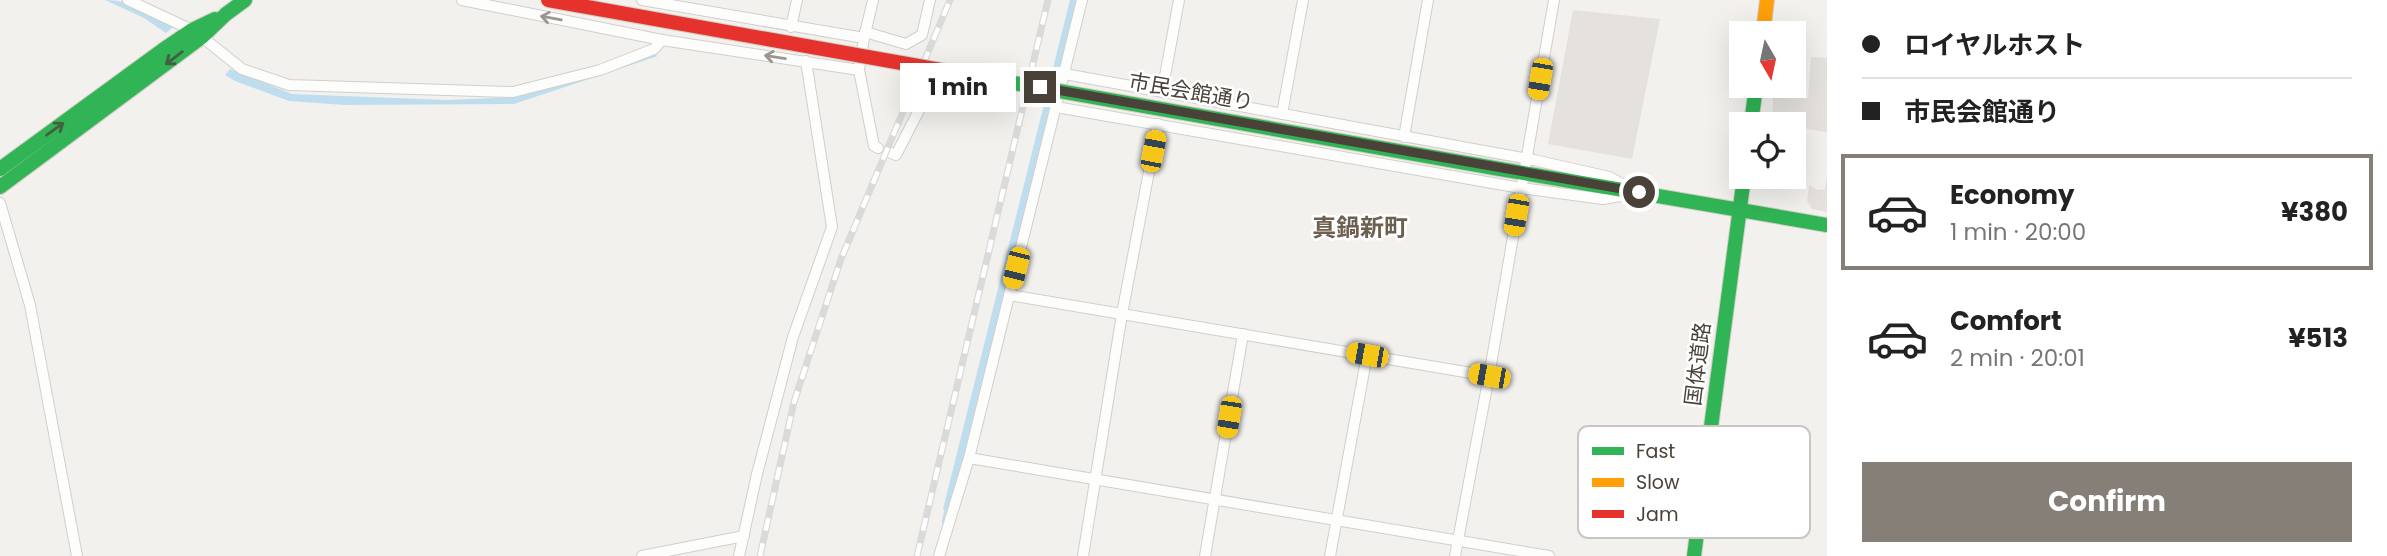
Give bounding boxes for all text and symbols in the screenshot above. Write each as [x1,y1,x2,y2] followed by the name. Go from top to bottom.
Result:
[540,10,563,24] one-way arrow
[1729,21,1806,98] north arrow
[1729,21,1806,189] map controls
[1904,27,2085,63] text: ロイヤルホスト
[764,50,787,63] one-way arrow
[165,51,184,66] one-way arrow
[1527,56,1554,102] car
[900,62,1016,112] callout: 1 min
[1127,66,1256,117] street label: 市民会館通り
[928,71,988,103] text: 1 min
[1024,71,1056,103] route end
[1904,94,2060,130] text: 市民会館通り
[1729,112,1806,189] button: locate
[45,121,64,136] one-way arrow
[1139,128,1168,174] car
[1623,176,1655,208] route start
[1950,177,2074,213] text: Economy
[1866,181,1929,244] icon: car
[1503,192,1530,238] car
[2281,194,2348,230] text: ¥380
[1312,211,1408,244] district label: 真鍋新町
[1950,216,2086,248] text: 1 min · 20:00
[1001,245,1032,291] car
[1950,303,2062,339] text: Comfort
[1866,307,1929,370] icon: car
[1678,320,1717,407] street label: 国体道路
[2288,320,2348,356] text: ¥513
[1345,341,1390,369] car
[1950,342,2085,374] text: 2 min · 20:01
[1467,362,1512,390] car
[1216,395,1243,439] car
[1578,426,1810,538] legend
[1636,438,1675,465] text: Fast
[1862,462,2352,542] button: Confirm
[1636,469,1680,496] text: Slow
[1636,501,1678,528] text: Jam

